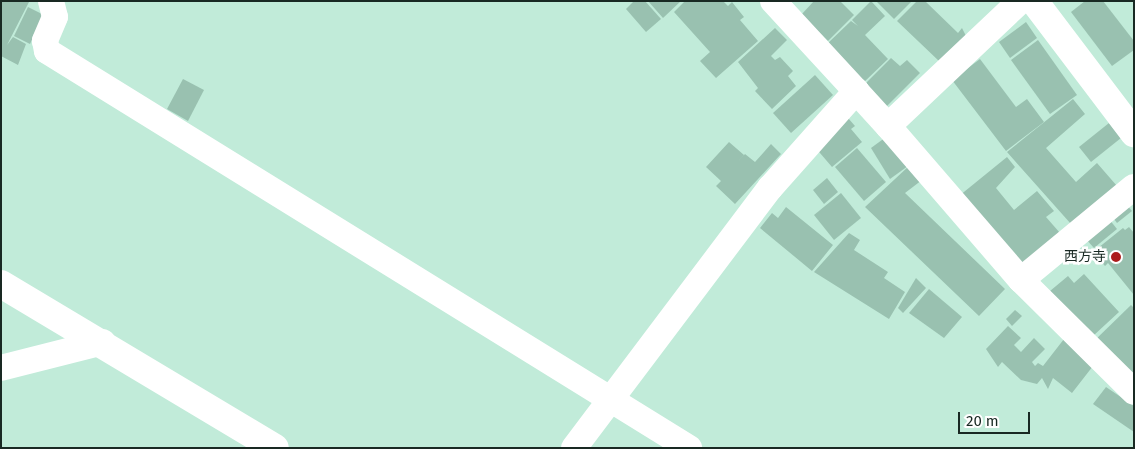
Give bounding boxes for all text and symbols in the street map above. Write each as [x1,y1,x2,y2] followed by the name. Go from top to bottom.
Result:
[1064,249,1106,265] place label: 西方寺
[1110,251,1122,263] marker: 西方寺
[960,402,1032,434] scale bar
[966,412,999,430] text: 20 m

